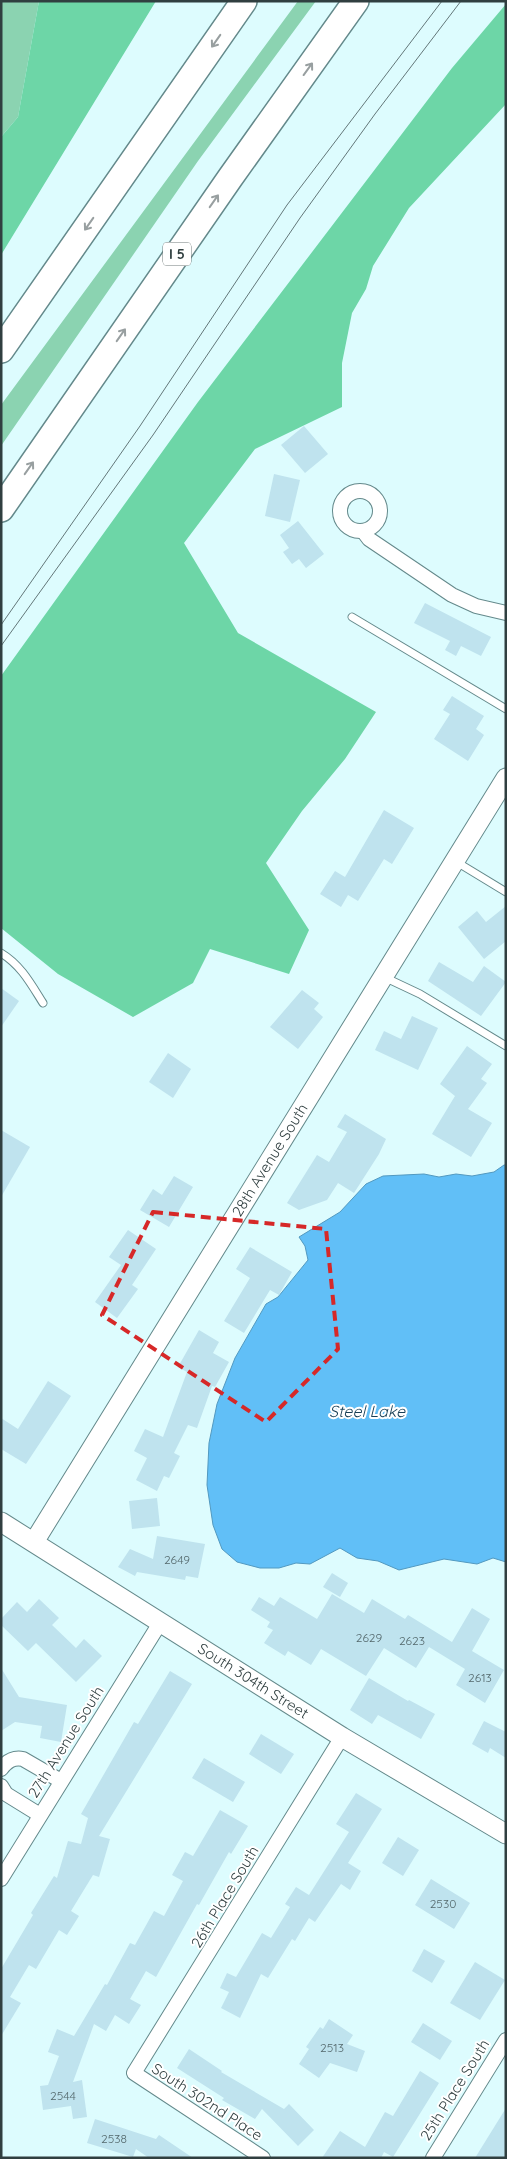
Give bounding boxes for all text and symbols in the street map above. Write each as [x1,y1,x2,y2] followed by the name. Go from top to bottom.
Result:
[211,34,221,48] one-way arrow
[303,62,313,76] one-way arrow
[209,194,219,208] one-way arrow
[84,217,94,231] one-way arrow
[163,242,191,266] road number: I 5
[116,328,126,342] one-way arrow
[24,462,34,476] one-way arrow
[228,1100,312,1220] street label: 28th Avenue South
[329,1401,406,1421] water label: Steel Lake
[164,1552,190,1567] house number: 2649
[356,1630,383,1645] house number: 2629
[399,1633,425,1648] house number: 2623
[194,1639,312,1722] street label: South 304th Street
[468,1670,492,1685] house number: 2613
[23,1682,108,1801] street label: 27th Avenue South
[187,1842,262,1951] street label: 26th Place South
[430,1896,456,1911] house number: 2530
[416,2036,493,2144] street label: 25th Place South
[320,2040,344,2055] house number: 2513
[148,2059,266,2145] street label: South 302nd Place
[50,2088,76,2103] house number: 2544
[101,2131,127,2146] house number: 2538

